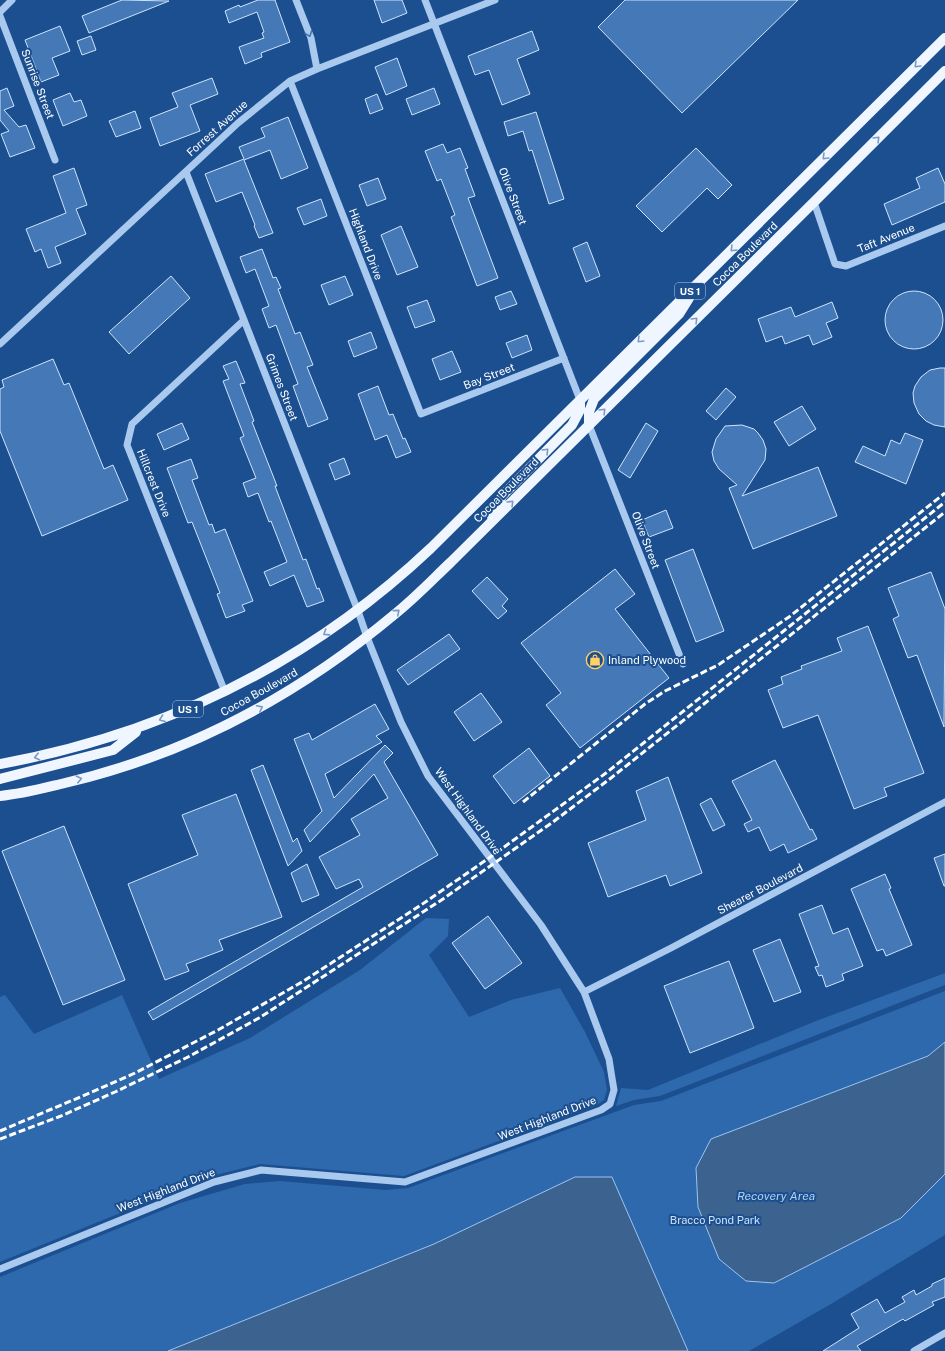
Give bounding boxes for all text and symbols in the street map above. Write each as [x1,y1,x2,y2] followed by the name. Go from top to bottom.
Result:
[304,30,312,37] one-way arrow
[19,47,57,121] street label: Sunrise Street
[914,60,922,68] one-way arrow
[184,98,250,158] street label: Forrest Avenue
[872,136,880,144] one-way arrow
[822,152,830,160] one-way arrow
[497,166,529,226] street label: Olive Street
[347,207,385,281] street label: Highland Drive
[710,219,780,289] street label: Cocoa Boulevard
[856,221,916,255] street label: Taft Avenue
[730,244,738,251] one-way arrow
[675,283,705,299] road number: US 1
[690,317,698,325] one-way arrow
[637,335,645,343] one-way arrow
[264,352,300,422] street label: Grimes Street
[462,361,516,391] street label: Bay Street
[598,408,606,416] one-way arrow
[135,447,173,519] street label: Hillcrest Drive
[541,448,549,456] one-way arrow
[471,455,541,525] street label: Cocoa Boulevard
[506,500,514,508] one-way arrow
[630,510,662,570] street label: Olive Street
[392,610,400,617] one-way arrow
[323,628,330,636] one-way arrow
[585,650,605,670] shop icon: Inland Plywood
[608,654,686,666] place label: Inland Plywood
[218,666,300,718] street label: Cocoa Boulevard
[173,701,203,717] road number: US 1
[256,705,263,713] one-way arrow
[158,715,165,723] one-way arrow
[34,752,40,760] one-way arrow
[433,765,503,857] street label: West Highland Drive
[76,776,82,784] one-way arrow
[715,861,805,917] street label: Shearer Boulevard
[496,1094,598,1142] street label: West Highland Drive
[115,1166,217,1214] street label: West Highland Drive
[737,1189,815,1203] water label: Recovery Area
[670,1214,760,1226] park label: Bracco Pond Park

